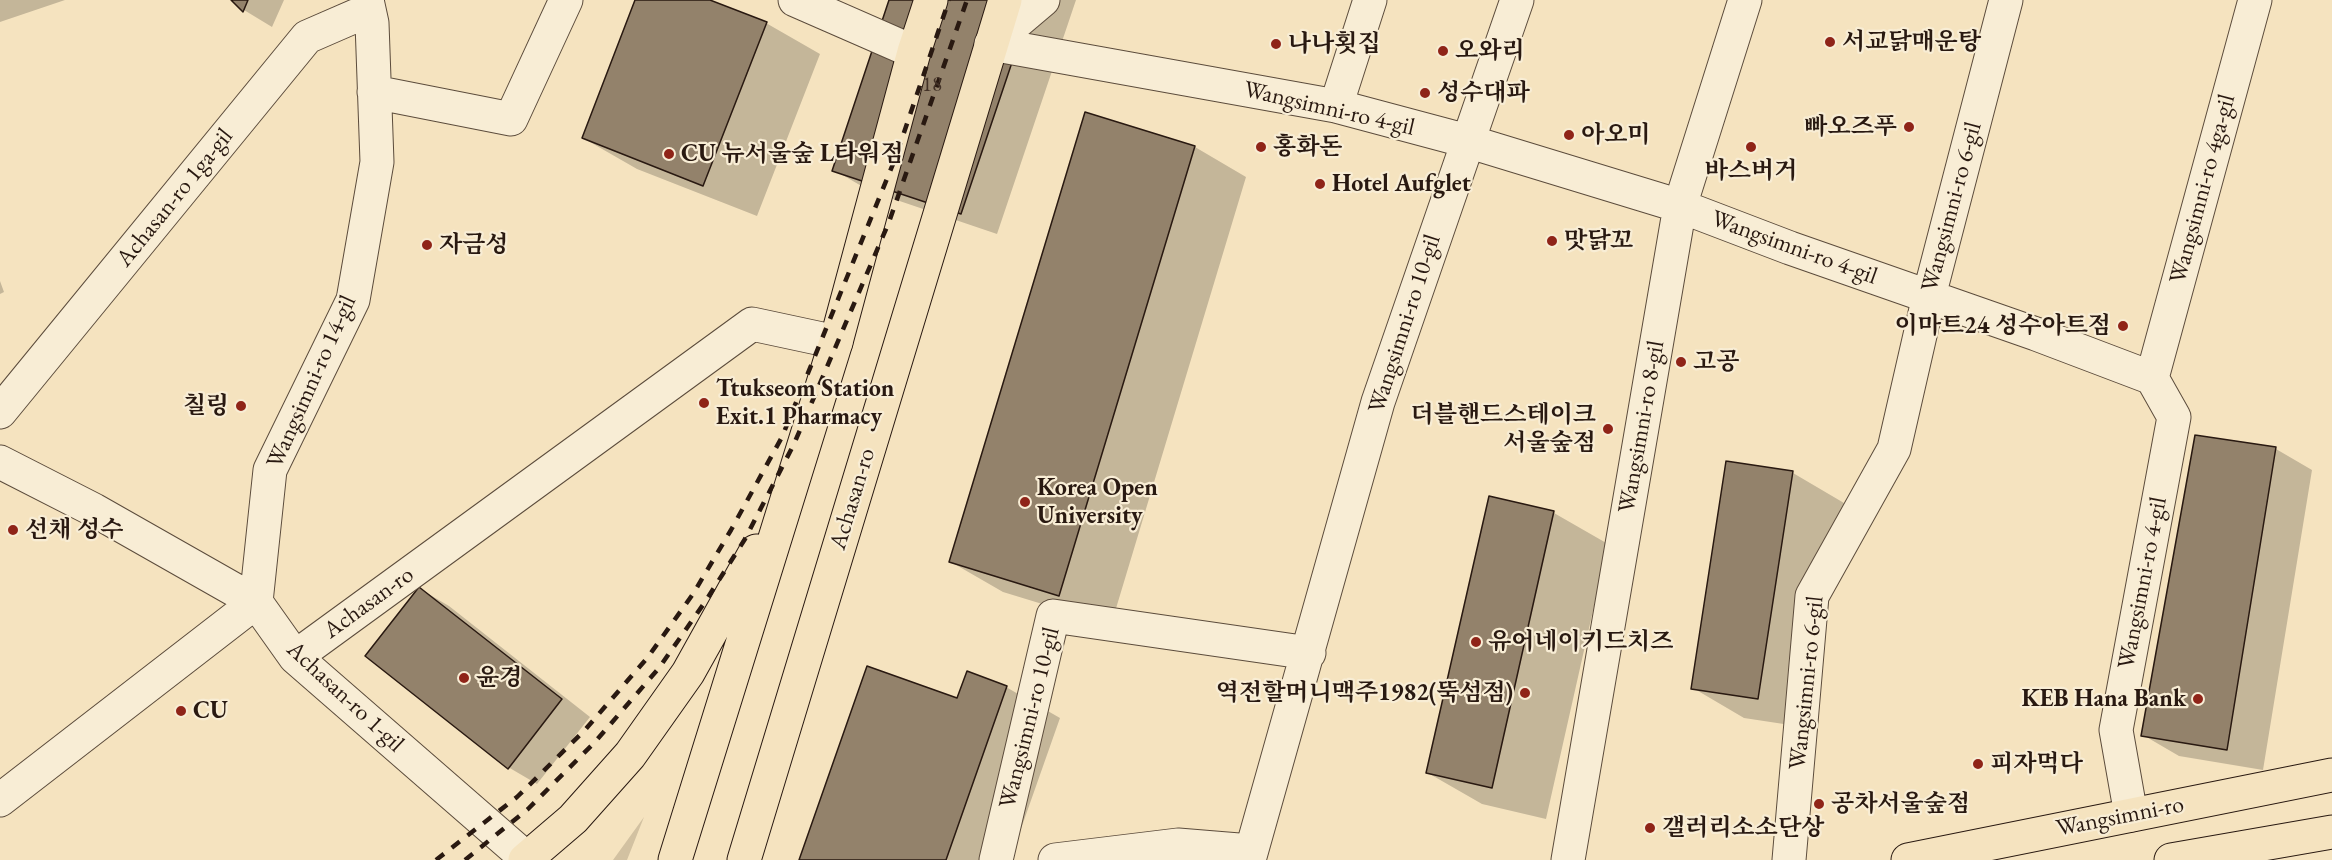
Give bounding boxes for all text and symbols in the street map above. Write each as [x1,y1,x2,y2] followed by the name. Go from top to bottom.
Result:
[1842,28,1981,56] place label: 서교닭매운탕
[1288,30,1381,58] place label: 나나횟집
[1823,35,1837,49] marker: 서교닭매운탕
[1269,37,1283,51] marker: 나나횟집
[1455,37,1525,65] place label: 오와리
[1436,44,1450,58] marker: 오와리
[922,72,942,98] house number: 18
[1241,75,1417,143] street label: Wangsimni-ro 4-gil
[1437,79,1530,107] place label: 성수대파
[1418,86,1432,100] marker: 성수대파
[2164,91,2242,287] street label: Wangsimni-ro 4ga-gil
[1804,113,1897,141] place label: 빠오즈푸
[1915,119,1989,295] street label: Wangsimni-ro 6-gil
[1902,120,1916,134] marker: 빠오즈푸
[1581,121,1651,149] place label: 아오미
[110,123,240,273] street label: Achasan-ro 1ga-gil
[1562,128,1576,142] marker: 아오미
[1273,133,1343,161] place label: 홍화돈
[681,140,904,168] place label: CU 뉴서울숲 L타워점
[1254,140,1268,154] marker: 홍화돈
[1744,140,1758,154] marker: 바스버거
[662,147,676,161] marker: CU 뉴서울숲 L타워점
[1705,157,1797,185] place label: 바스버거
[1332,170,1471,198] place label: Hotel Aufglet
[1313,177,1327,191] marker: Hotel Aufglet
[1707,205,1881,291] street label: Wangsimni-ro 4-gil
[1564,227,1634,255] place label: 맛닭꼬
[439,231,509,259] place label: 자금성
[1363,231,1447,417] street label: Wangsimni-ro 10-gil
[1545,234,1559,248] marker: 맛닭꼬
[420,238,434,252] marker: 자금성
[261,291,363,473] street label: Wangsimni-ro 14-gil
[1894,312,2111,340] place label: 이마트24 성수아트점
[2116,319,2130,333] marker: 이마트24 성수아트점
[1613,339,1671,515] street label: Wangsimni-ro 8-gil
[1693,348,1739,376] place label: 고공
[1674,355,1688,369] marker: 고공
[716,375,894,431] place label: Ttukseom Station Exit.1 Pharmacy
[183,392,229,420] place label: 칠링
[697,396,711,410] marker: Ttukseom Station Exit.1 Pharmacy
[234,399,248,413] marker: 칠링
[1411,401,1596,457] place label: 더블핸드스테이크 서울숲점
[1601,422,1615,436] marker: 더블핸드스테이크 서울숲점
[824,445,882,553] street label: Achasan-ro
[1037,474,1158,530] place label: Korea Open University
[1018,495,1032,509] marker: Korea Open University
[2112,495,2174,671] street label: Wangsimni-ro 4-gil
[25,516,123,544] place label: 선채 성수
[6,523,20,537] marker: 선채 성수
[318,561,420,645] street label: Achasan-ro
[1784,595,1830,771] street label: Wangsimni-ro 6-gil
[994,624,1066,812] street label: Wangsimni-ro 10-gil
[1488,628,1673,656] place label: 유어네이키드치즈
[280,635,410,759] street label: Achasan-ro 1-gil
[1469,635,1483,649] marker: 유어네이키드치즈
[476,664,522,692] place label: 윤경
[457,671,471,685] marker: 윤경
[1216,679,1513,707] place label: 역전할머니맥주1982(뚝섬점)
[2021,685,2186,713] place label: KEB Hana Bank
[1518,686,1532,700] marker: 역전할머니맥주1982(뚝섬점)
[2191,692,2205,706] marker: KEB Hana Bank
[193,697,228,725] place label: CU
[174,704,188,718] marker: CU
[1990,750,2083,778] place label: 피자먹다
[1971,757,1985,771] marker: 피자먹다
[1831,790,1970,818] place label: 공차서울숲점
[2054,791,2186,843] street label: Wangsimni-ro
[1812,797,1826,811] marker: 공차서울숲점
[1662,814,1824,842] place label: 갤러리소소단상
[1643,821,1657,835] marker: 갤러리소소단상

